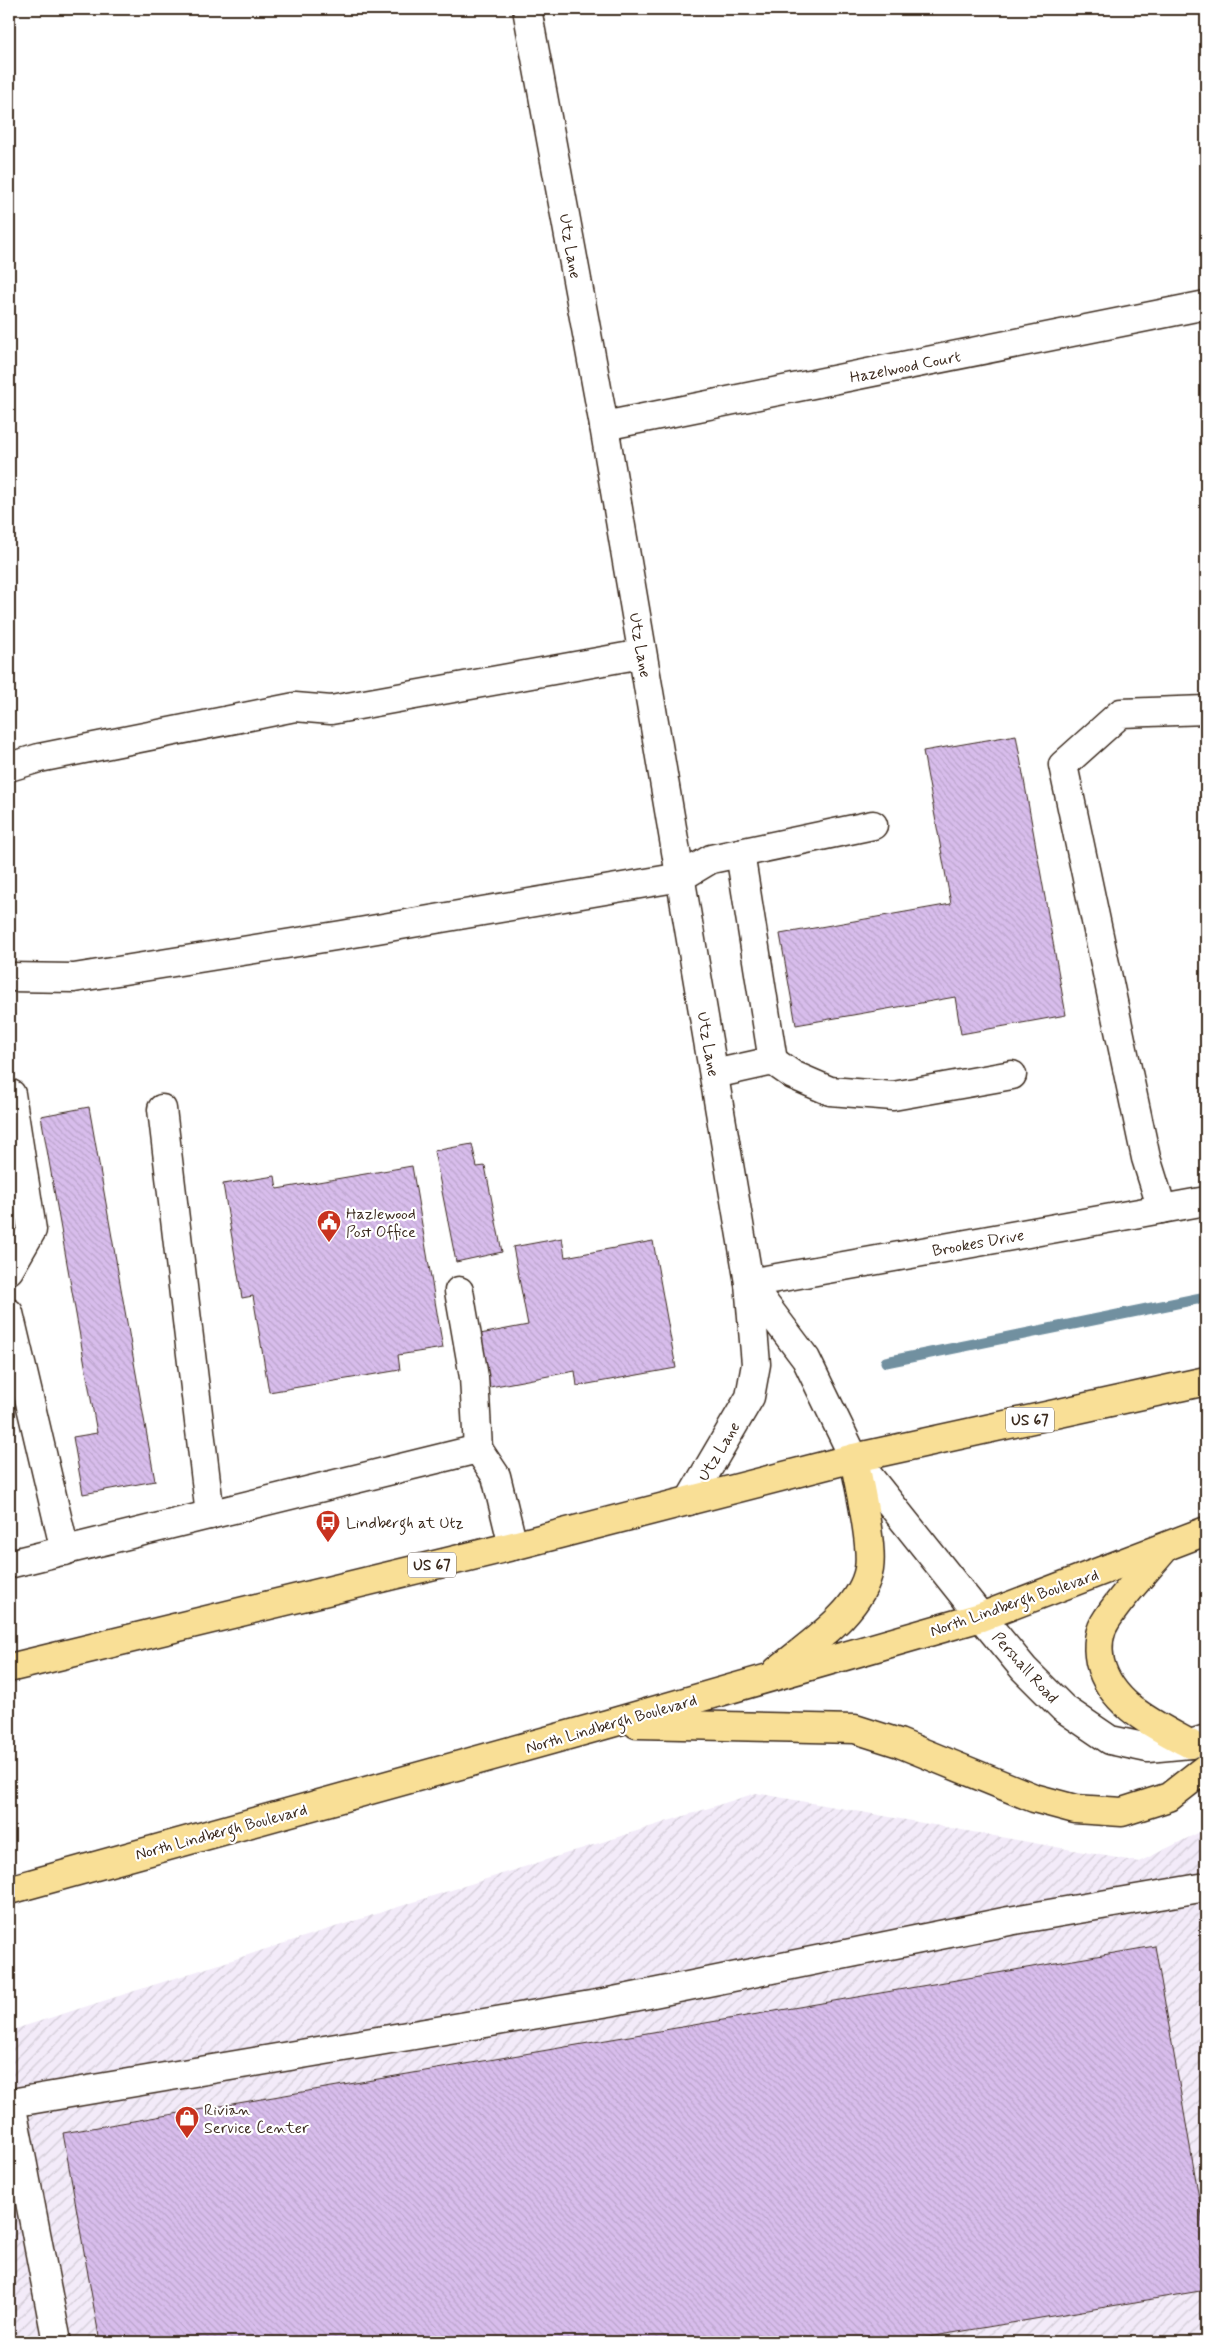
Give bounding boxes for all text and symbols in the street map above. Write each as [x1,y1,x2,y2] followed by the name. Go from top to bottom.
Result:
[553,212,586,280] street label: Utz Lane
[848,346,963,389] street label: Hazelwood Court
[623,611,656,679] street label: Utz Lane
[691,1010,724,1078] street label: Utz Lane
[346,1204,416,1243] place label: Hazlewood Post Office
[316,1209,342,1243] public building icon: Hazlewood Post Office
[931,1225,1026,1262] street label: Brookes Drive
[1006,1408,1054,1432] road number: US 67
[693,1418,745,1485] street label: Utz Lane
[315,1509,341,1543] bus stop icon: Lindbergh at Utz
[346,1513,464,1535] place label: Lindbergh at Utz
[408,1552,456,1578] road number: US 67
[927,1565,1102,1643] street label: North Lindbergh Boulevard
[987,1628,1063,1708] street label: Pershall Road
[523,1690,700,1760] street label: North Lindbergh Boulevard
[133,1799,310,1866] street label: North Lindbergh Boulevard
[204,2100,309,2139] place label: Rivian Service Center
[174,2105,200,2139] shop icon: Rivian Service Center

